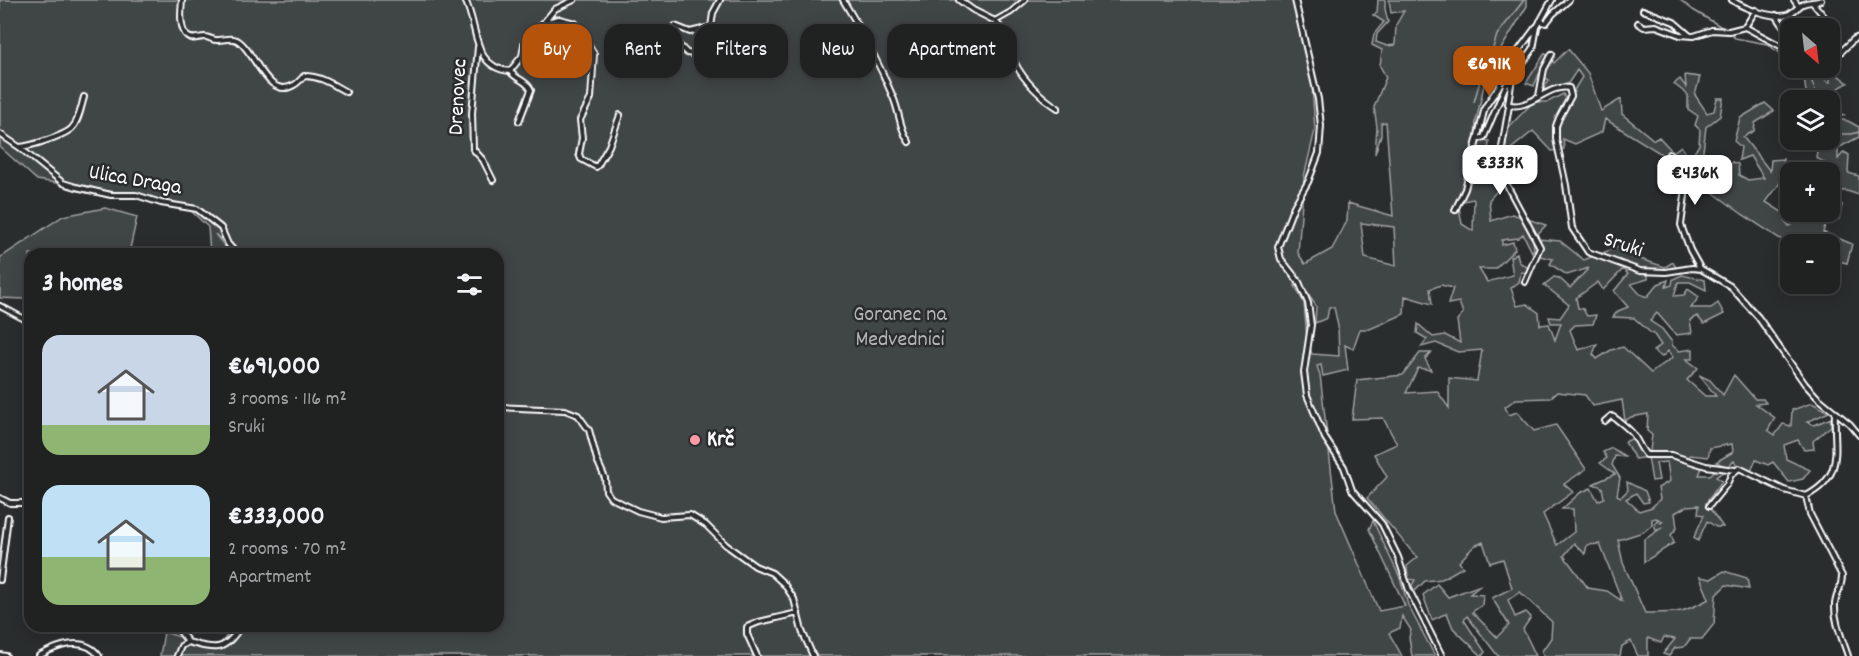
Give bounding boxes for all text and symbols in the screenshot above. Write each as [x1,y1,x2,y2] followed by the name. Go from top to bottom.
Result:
[1780,18,1840,78] north arrow
[1780,18,1840,294] map controls
[522,24,592,78] chip: Buy
[604,24,682,78] chip: Rent
[694,24,788,78] chip: Filters
[800,24,875,78] chip: New
[887,24,1017,78] chip: Apartment
[1447,46,1531,97] pin: €691K
[1467,51,1511,79] text: €691K
[442,58,476,136] street label: Drenovec
[1780,90,1840,150] button: layers
[1458,145,1542,196] pin: €333K
[1476,150,1524,178] text: €333K
[1653,155,1737,206] pin: €436K
[86,158,185,205] street label: Ulica Draga
[1671,160,1719,188] text: €436K
[1780,162,1840,222] button: +
[1599,225,1647,267] street label: Sruki
[1780,234,1840,294] button: −
[42,266,123,303] text: 3 homes
[453,268,486,301] icon: filters
[853,300,947,356] park label: Goranec na Medvednici
[228,349,320,386] text: €691,000
[90,359,162,431] icon: home
[228,386,347,414] text: 3 rooms · 116 m²
[228,414,265,442] text: Sruki
[707,425,734,456] place label: Krč
[688,433,702,447] marker: Krč
[228,499,325,536] text: €333,000
[90,509,162,581] icon: home
[228,536,347,564] text: 2 rooms · 70 m²
[228,564,311,592] text: Apartment

